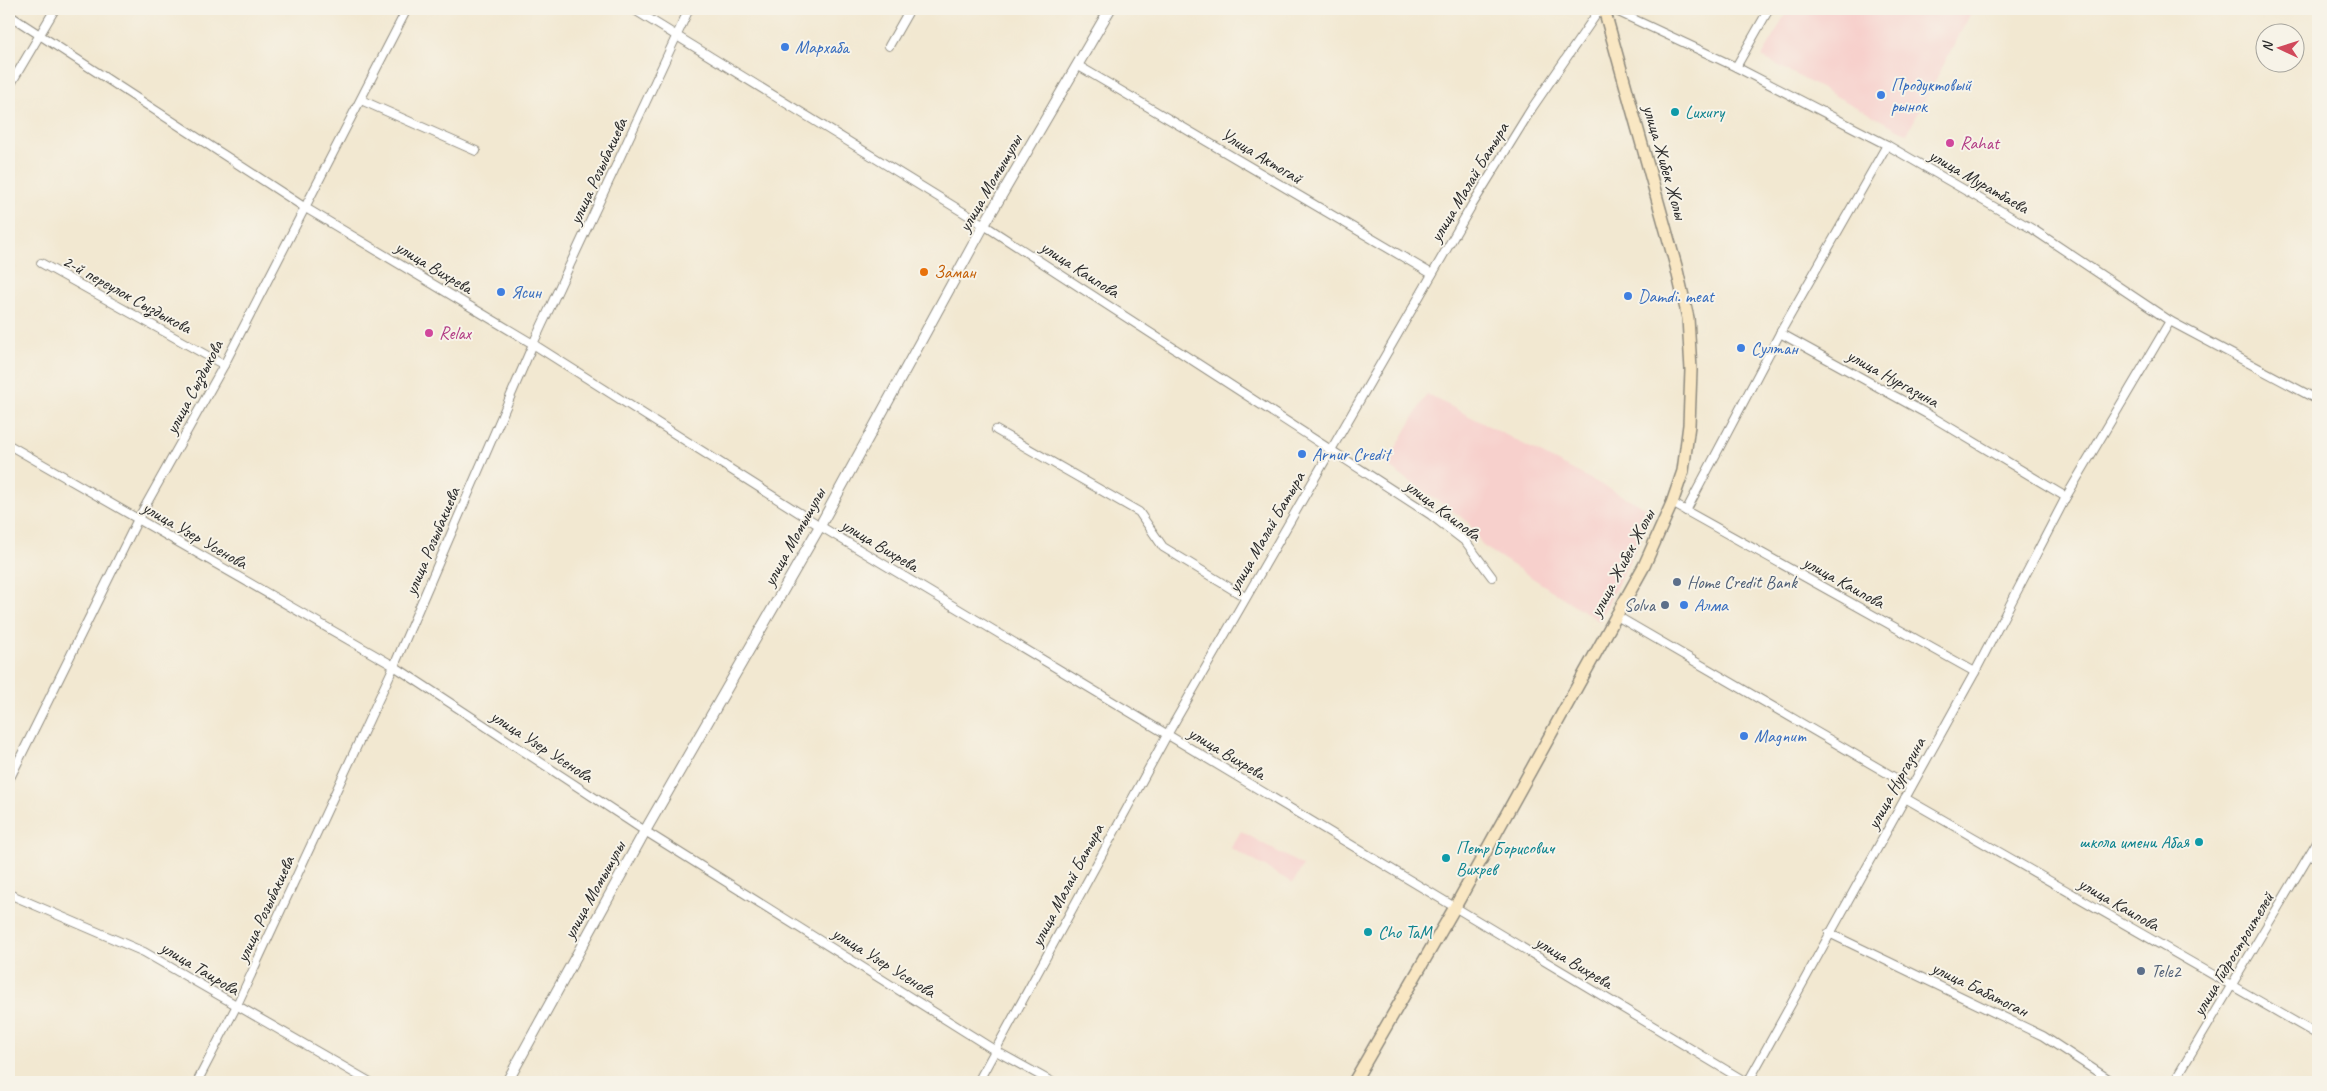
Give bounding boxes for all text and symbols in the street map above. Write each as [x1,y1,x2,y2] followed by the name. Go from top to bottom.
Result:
[2254,22,2304,72] north arrow
[795,36,850,58] place label: Мархаба
[2259,40,2276,52] text: N
[779,41,791,53] marker: Мархаба
[1891,74,1973,117] place label: Продуктовый рынок
[1875,89,1887,101] marker: Продуктовый рынок
[1638,101,1692,223] street label: улица Жибек Жолы
[1685,101,1726,123] place label: Luxury
[1669,106,1681,118] marker: Luxury
[563,113,633,229] street label: улица Розыбакиева
[1424,117,1514,247] street label: улица Малай Батыра
[1217,123,1308,190] street label: Улица Актогай
[953,129,1027,236] street label: улица Момышулы
[1960,132,2001,154] place label: Rahat
[1944,137,1956,149] marker: Rahat
[1924,143,2034,219] street label: улица Муратбаева
[391,235,478,299] street label: улица Вихрева
[1036,235,1124,303] street label: улица Каипова
[58,250,197,340] street label: 2-й переулок Сыздыкова
[934,261,977,283] place label: Заман
[918,266,930,278] marker: Заман
[511,281,543,303] place label: Ясин
[1638,285,1716,307] place label: Damdi. meat
[495,286,507,298] marker: Ясин
[1622,290,1634,302] marker: Damdi. meat
[439,322,473,344] place label: Relax
[423,327,435,339] marker: Relax
[160,335,230,439] street label: улица Сыздыкова
[1751,337,1799,359] place label: Султан
[1735,342,1747,354] marker: Султан
[1842,343,1944,414] street label: улица Нургазина
[1312,443,1393,465] place label: Arnur Credit
[1296,448,1308,460] marker: Arnur Credit
[1222,467,1310,597] street label: улица Малай Батыра
[1400,474,1486,546] street label: улица Каипова
[399,483,465,599] street label: улица Розыбакиева
[758,483,831,591] street label: улица Момышулы
[138,496,252,574] street label: улица Узер Усенова
[1584,504,1660,621] street label: улица Жибек Жолы
[837,513,924,577] street label: улица Вихрева
[1799,550,1889,614] street label: улица Каипова
[1687,571,1798,593] place label: Home Credit Bank
[1671,576,1683,588] marker: Home Credit Bank
[1624,594,1657,616] place label: Solva
[1694,594,1729,616] place label: Алма
[1659,599,1671,611] marker: Solva
[1678,599,1690,611] marker: Алма
[486,704,598,788] street label: улица Узер Усенова
[1184,721,1271,785] street label: улица Вихрева
[1754,725,1807,747] place label: Magnum
[1738,730,1750,742] marker: Magnum
[1861,732,1932,834] street label: улица Нургазина
[1025,819,1109,951] street label: улица Малай Батыра
[2079,831,2190,853] place label: школа имени Абая
[558,836,631,944] street label: улица Момышулы
[2193,836,2205,848] marker: школа имени Абая
[1456,837,1556,880] place label: Петр Борисович Вихрев
[230,851,300,967] street label: улица Розыбакиева
[1440,852,1452,864] marker: Петр Борисович Вихрев
[2074,872,2164,936] street label: улица Каипова
[2187,887,2279,1021] street label: улица Гидростроителей
[828,921,941,1003] street label: улица Узер Усенова
[1378,921,1433,943] place label: Cho TaM
[1362,926,1374,938] marker: Cho TaM
[1531,930,1618,994] street label: улица Вихрева
[156,935,244,1001] street label: улица Таирова
[1927,956,2033,1022] street label: улица Бабатоган
[2151,960,2183,982] place label: Tele2
[2135,965,2147,977] marker: Tele2

